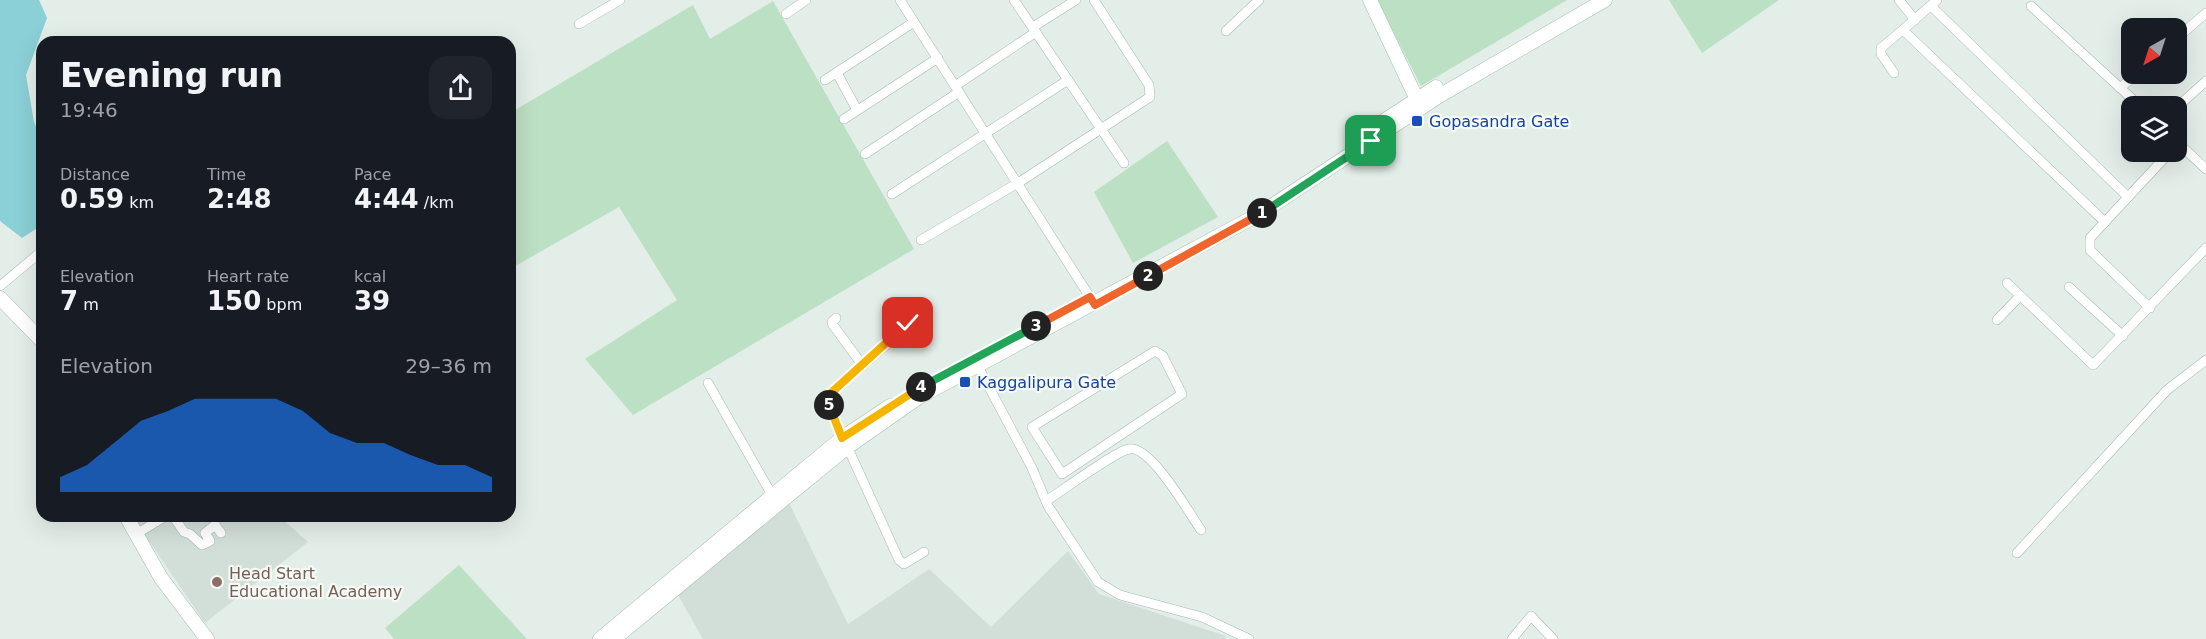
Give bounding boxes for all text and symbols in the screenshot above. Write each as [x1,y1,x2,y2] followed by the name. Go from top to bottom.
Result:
[2121,18,2187,84] north arrow
[2121,18,2187,162] map controls
[60,56,283,95] text: Evening run
[429,56,492,119] button: share
[2121,96,2187,162] button: layers
[60,98,118,122] text: 19:46
[1429,112,1569,131] place label: Gopasandra Gate
[1410,114,1424,128] marker: Gopasandra Gate
[1345,115,1396,166] pin
[1354,124,1387,157] icon: arrive
[60,165,130,184] text: Distance
[207,165,246,184] text: Time
[354,165,391,184] text: Pace
[60,184,124,214] text: 0.59
[207,184,272,214] text: 2:48
[354,184,419,214] text: 4:44
[124,193,154,212] text: km
[419,193,454,212] text: /km
[1247,198,1277,228] pin: 1
[1256,203,1268,222] text: 1
[1133,261,1163,291] pin: 2
[1142,266,1154,285] text: 2
[60,267,134,286] text: Elevation
[207,267,289,286] text: Heart rate
[354,267,386,286] text: kcal
[60,286,78,316] text: 7
[207,286,261,316] text: 150
[354,286,390,316] text: 39
[78,295,99,314] text: m
[261,295,302,314] text: bpm
[882,297,933,348] pin
[891,306,924,339] icon: check
[1021,311,1051,341] pin: 3
[1030,316,1042,335] text: 3
[60,354,153,378] text: Elevation
[405,354,492,378] text: 29–36 m
[906,372,936,402] pin: 4
[977,373,1116,392] place label: Kaggalipura Gate
[958,375,972,389] marker: Kaggalipura Gate
[915,377,927,396] text: 4
[814,390,844,420] pin: 5
[823,395,835,414] text: 5
[229,564,402,601] place label: Head Start Educational Academy
[210,575,224,589] marker: Head Start Educational Academy

